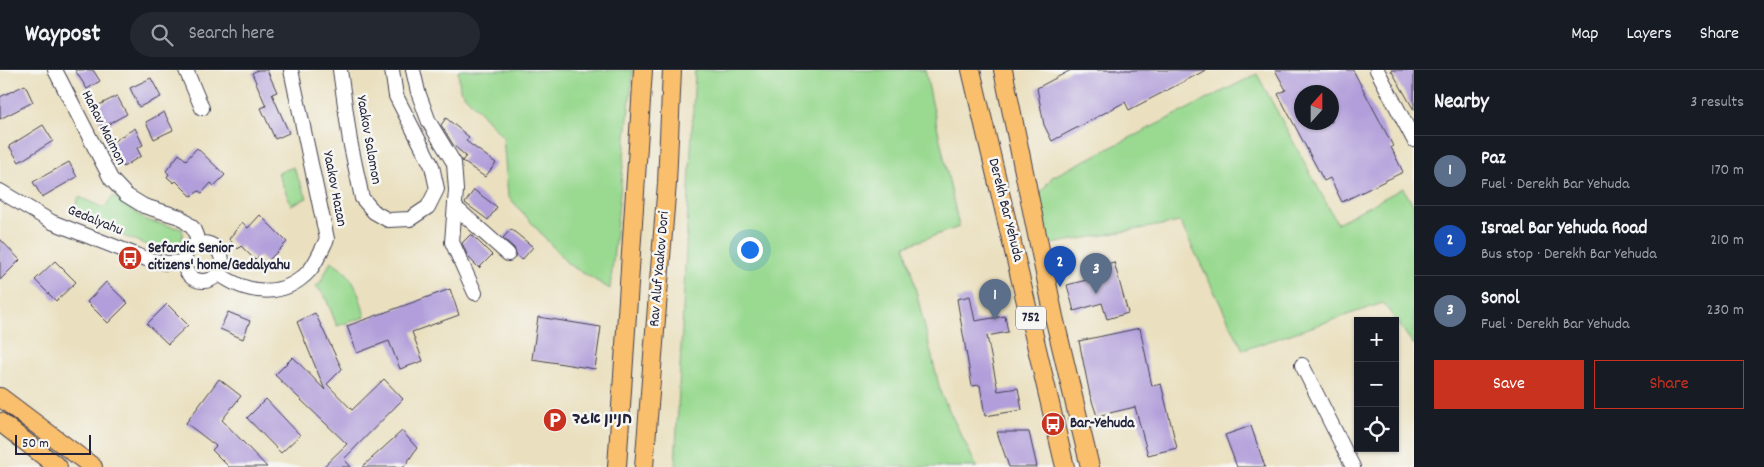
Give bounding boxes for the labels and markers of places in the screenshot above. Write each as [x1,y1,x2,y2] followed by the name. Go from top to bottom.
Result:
[148,238,291,277] place label: Sefardic Senior citizens' home/Gedalyahu
[117,245,143,271] bus stop icon: Sefardic Senior citizens' home/Gedalyahu
[1044,246,1076,287] pin: 2
[1080,253,1112,294] pin: 3
[979,279,1011,320] pin: 1
[542,407,568,433] parking icon: חניון אגד
[572,409,632,431] place label: חניון אגד
[1040,411,1066,437] bus stop icon: Bar-Yehuda
[1070,413,1135,435] place label: Bar-Yehuda

